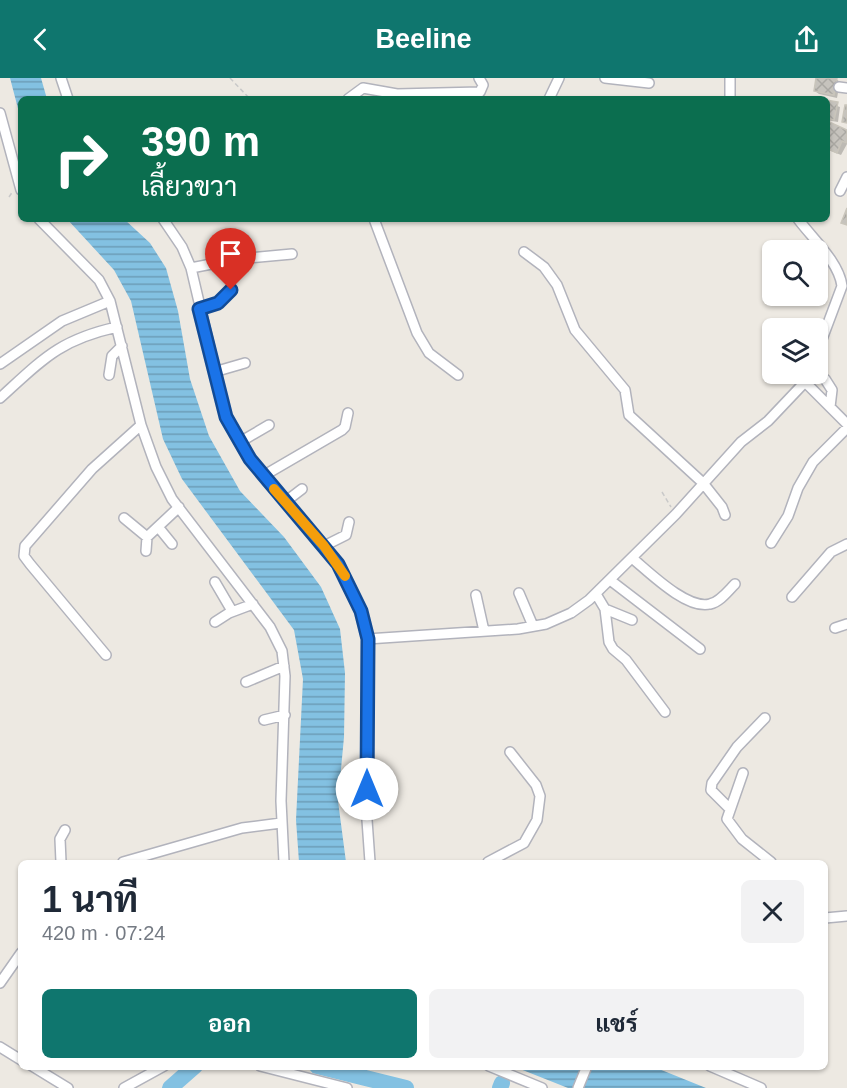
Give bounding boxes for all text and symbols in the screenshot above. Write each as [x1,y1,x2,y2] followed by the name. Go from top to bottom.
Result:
[24,23,57,56] icon: back
[790,23,823,56] icon: share
[375,24,472,54] text: Beeline
[141,118,260,165] text: 390 m
[42,120,120,198] icon: right
[141,172,237,202] text: เลี้ยวขวา
[205,228,256,290] pin
[214,237,247,270] icon: arrive
[762,240,828,384] map controls
[762,240,828,306] button: search
[762,318,828,384] button: layers
[335,757,399,821] position arrow
[42,879,138,920] text: 1 นาที
[741,880,804,943] button: close
[42,922,165,944] text: 420 m · 07:24
[42,989,417,1058] button: ออก
[429,989,804,1058] button: แชร์

